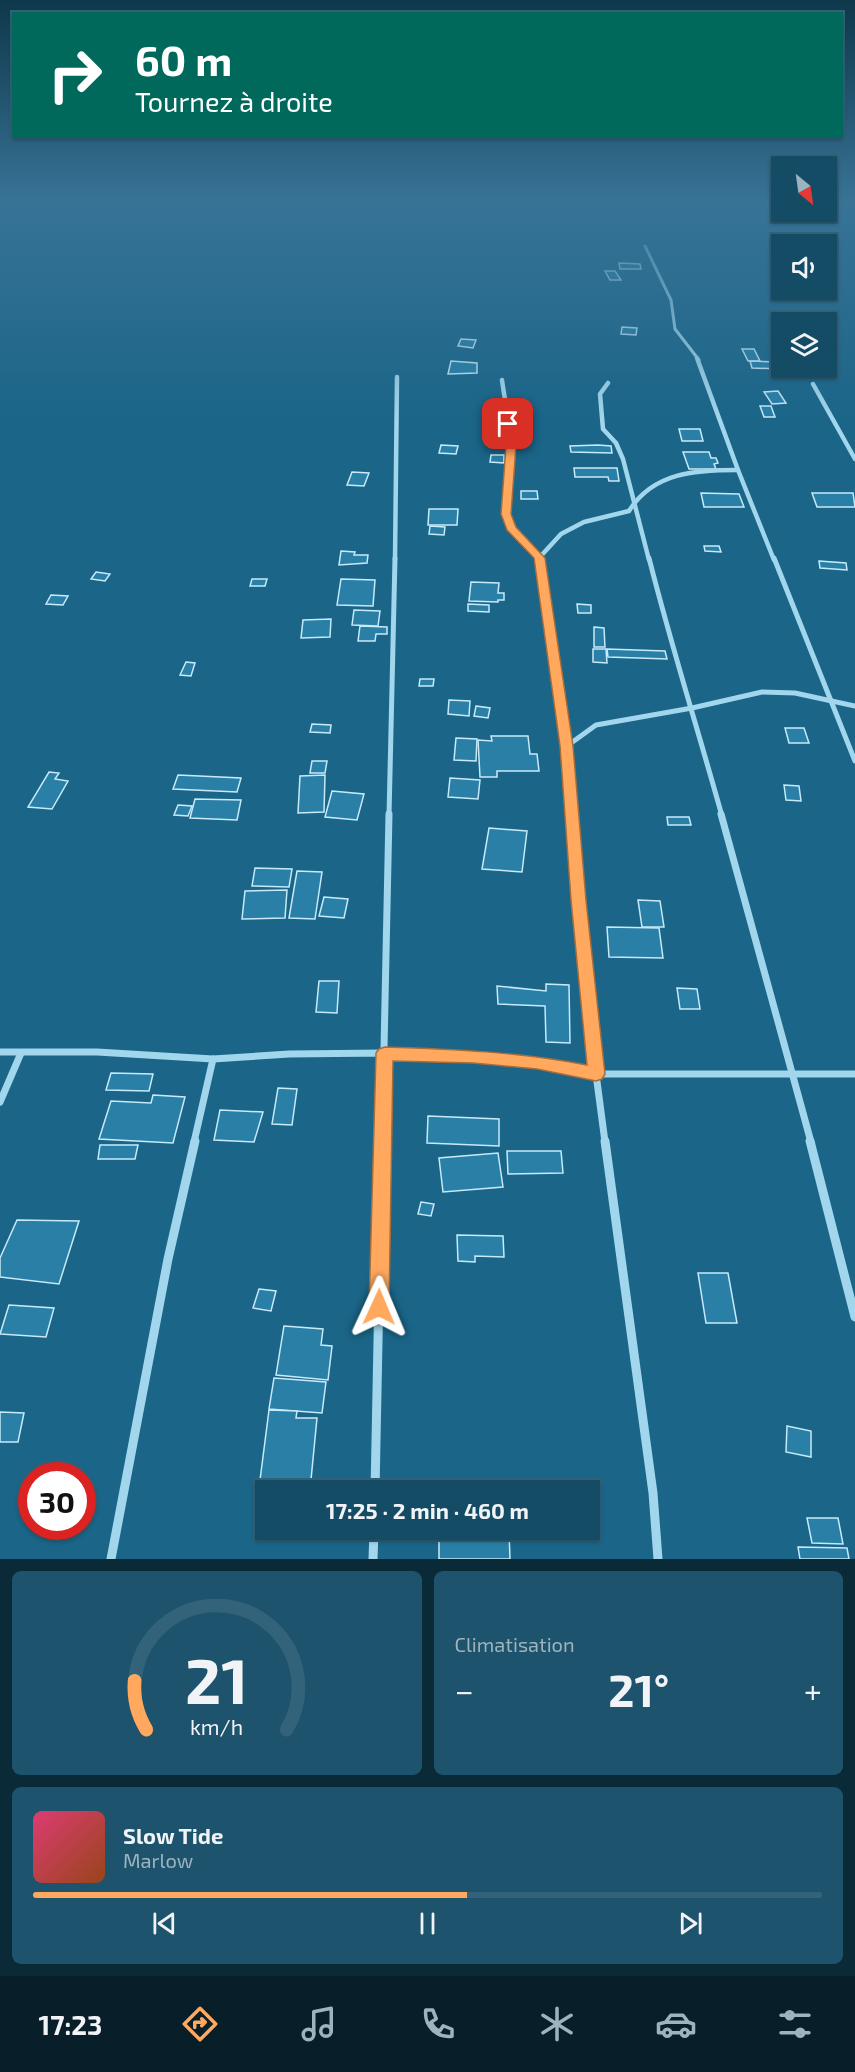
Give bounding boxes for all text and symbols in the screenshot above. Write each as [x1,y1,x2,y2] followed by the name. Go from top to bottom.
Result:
[135,34,232,84] text: 60 m
[36,36,114,114] icon: right
[135,85,333,117] text: Tournez à droite
[771,156,837,222] north arrow
[771,156,837,378] map controls
[771,234,837,300] button: sound
[771,312,837,378] button: layers
[482,398,533,449] pin
[491,407,524,440] icon: arrive
[347,1275,411,1339] position arrow
[18,1462,96,1540] speed limit sign: 30
[326,1497,529,1523] text: 17:25 · 2 min · 460 m
[455,1632,575,1656] text: Climatisation
[185,1642,248,1717] text: 21
[608,1662,669,1716] text: 21°
[455,1670,474,1710] text: −
[804,1670,822,1710] text: +
[190,1714,243,1739] text: km/h
[123,1822,223,1848] text: Slow Tide
[123,1848,193,1872] text: Marlow
[148,1907,181,1940] icon: previous
[411,1907,444,1940] icon: pause
[674,1907,707,1940] icon: next
[179,2003,221,2045] icon: directions
[298,2003,340,2045] icon: music
[417,2003,459,2045] icon: phone
[536,2003,578,2045] icon: climate
[655,2003,697,2045] icon: car
[774,2003,816,2045] icon: filters
[39,2008,102,2040] text: 17:23

